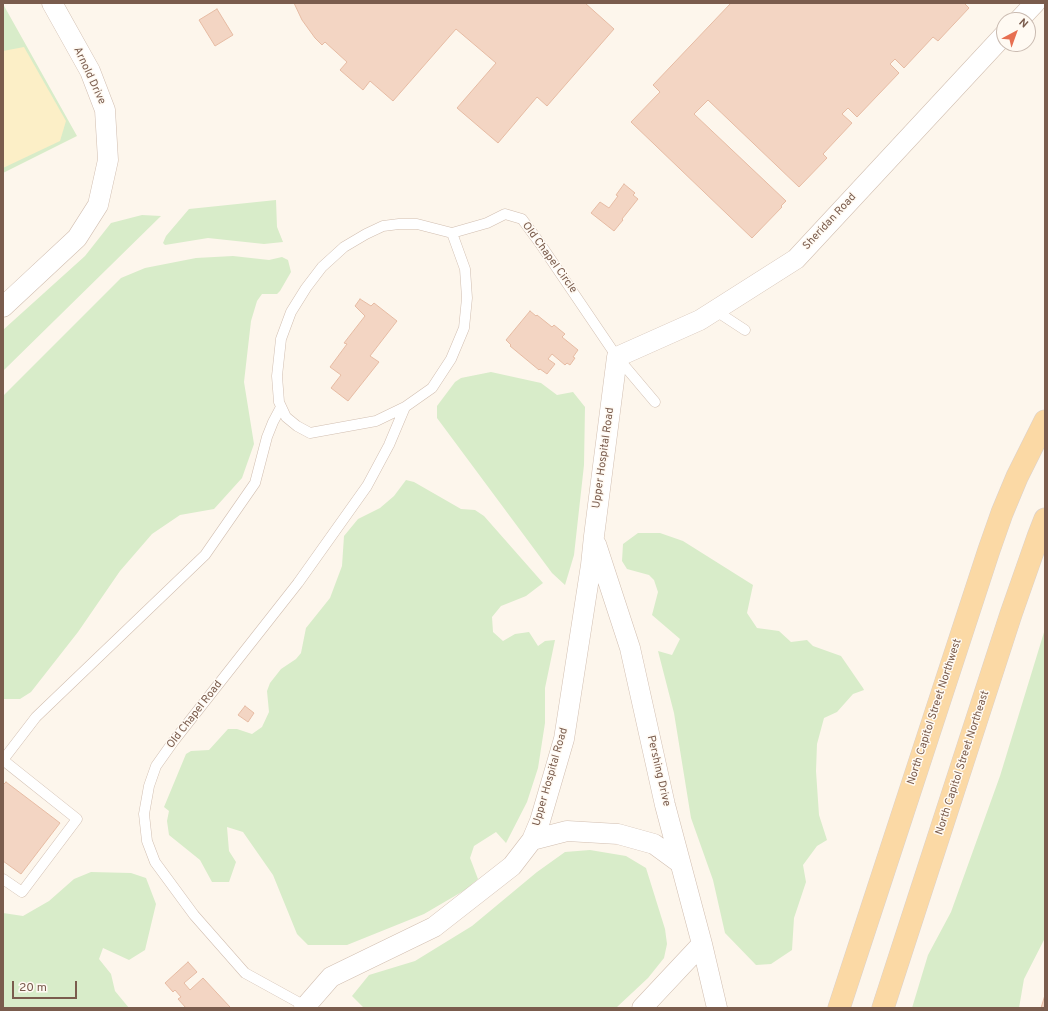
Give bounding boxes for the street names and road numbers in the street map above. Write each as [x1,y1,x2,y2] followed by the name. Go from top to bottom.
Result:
[70,45,108,107] street label: Arnold Drive
[801,191,859,253] street label: Sheridan Road
[519,220,579,296] street label: Old Chapel Circle
[590,407,618,509] street label: Upper Hospital Road
[905,637,965,787] street label: North Capitol Street Northwest
[164,679,226,751] street label: Old Chapel Road
[933,689,993,837] street label: North Capitol Street Northeast
[531,726,571,828] street label: Upper Hospital Road
[643,734,673,808] street label: Pershing Drive

